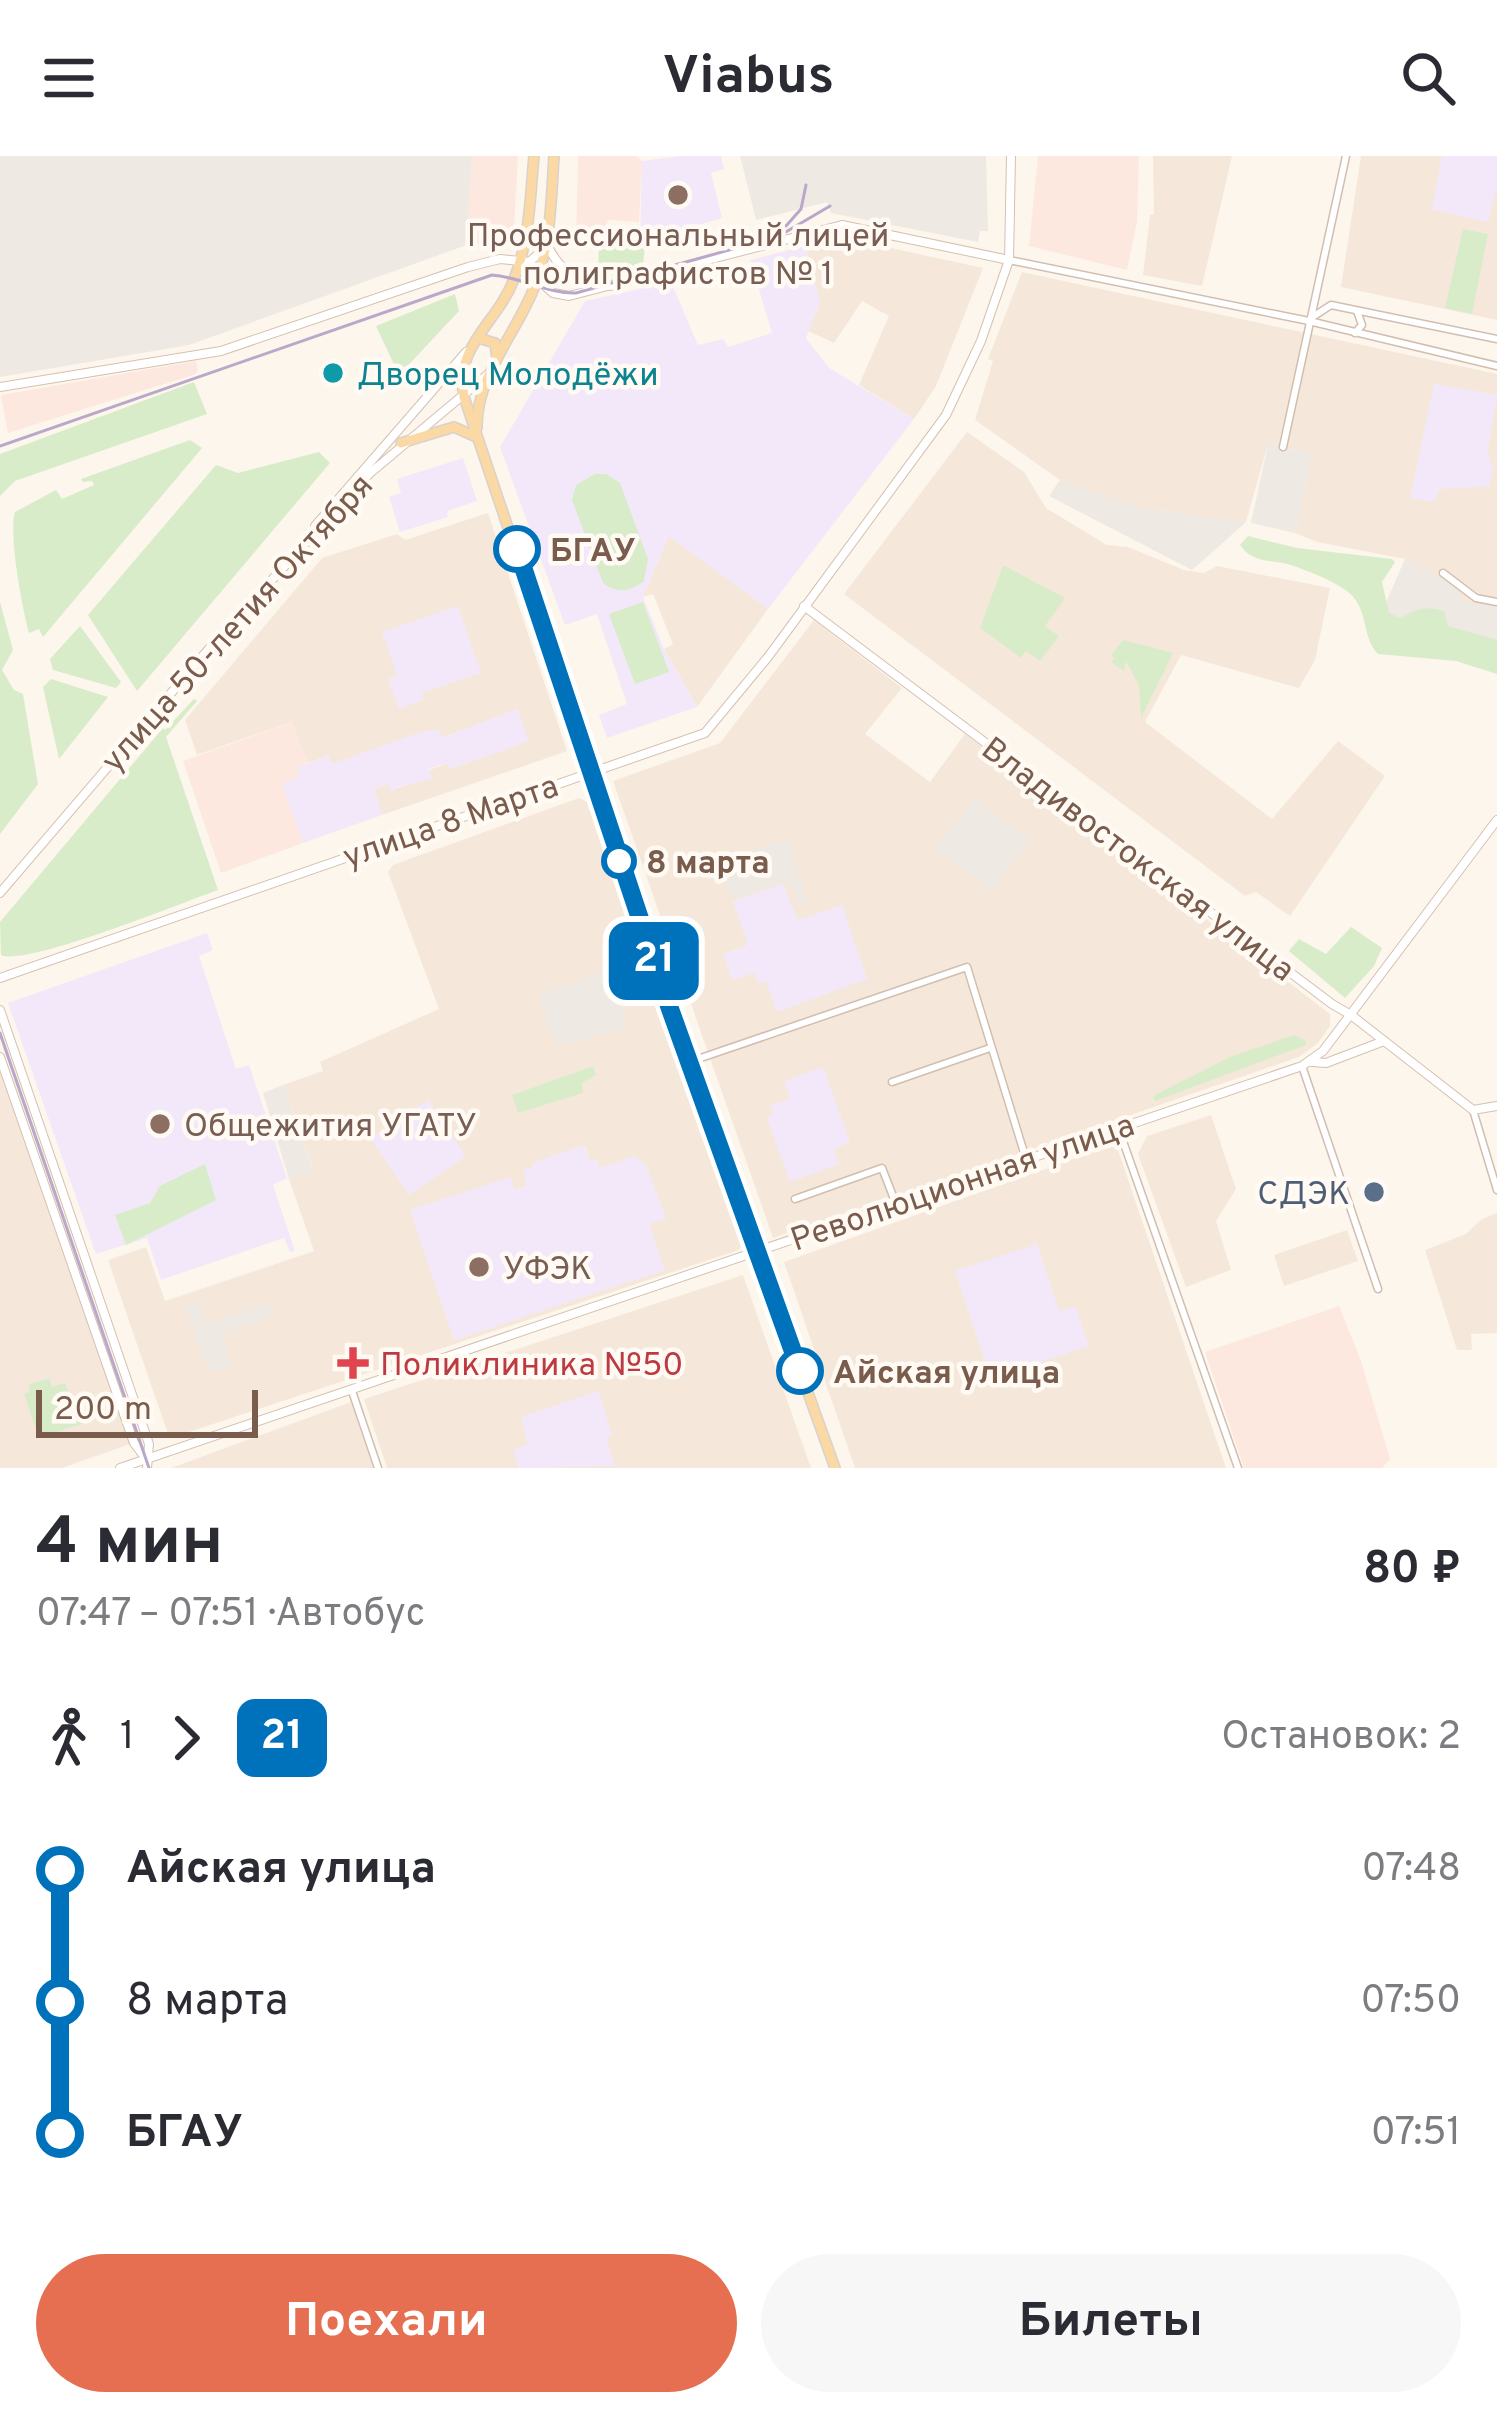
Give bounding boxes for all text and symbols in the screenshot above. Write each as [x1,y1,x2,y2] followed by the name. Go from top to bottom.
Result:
[663,44,834,113] text: Viabus
[36,45,102,111] icon: menu
[1395,45,1461,111] icon: search
[665,182,691,208] marker: Профессиональный лицей полиграфистов № 1
[467,217,889,297] place label: Профессиональный лицей полиграфистов № 1
[357,356,659,398] place label: Дворец Молодёжи
[320,360,346,386] marker: Дворец Молодёжи
[94,467,384,783] street label: улица 50-летия Октября
[495,527,539,571] marker: БГАУ
[550,532,636,574] place label: БГАУ
[972,730,1302,993] street label: Владивостокская улица
[338,767,565,880] street label: улица 8 Марта
[646,844,770,886] place label: 8 марта
[603,845,635,877] marker: 8 марта
[600,922,708,1000] line badge: 21
[633,934,675,987] text: 21
[786,1106,1141,1263] street label: Революционная улица
[184,1107,477,1149] place label: Общежития УГАТУ
[147,1111,173,1137] marker: Общежития УГАТУ
[1257,1175,1350,1217] place label: СДЭК
[1361,1179,1387,1205] marker: СДЭК
[503,1250,592,1292] place label: УФЭК
[466,1254,492,1280] marker: УФЭК
[380,1346,684,1388] place label: Поликлиника №50
[337,1347,369,1379] marker: Поликлиника №50
[778,1349,822,1393] marker: Айская улица
[833,1354,1060,1396] place label: Айская улица
[36,1384,258,1437] scale bar
[54,1390,152,1432] text: 200 m
[36,1504,224,1587] text: 4 мин
[1363,1542,1461,1599] text: 80 ₽
[36,1591,425,1640] text: 07:47 – 07:51 · Автобус
[36,1705,102,1771] icon: walk
[153,1705,219,1771] icon: forward
[261,1711,303,1764] text: 21
[120,1714,135,1763] text: 1
[1221,1714,1461,1763] text: Остановок: 2
[126,1842,436,1899] text: Айская улица
[1362,1846,1461,1895] text: 07:48
[126,1974,289,2031] text: 8 марта
[1360,1978,1461,2027] text: 07:50
[126,2106,243,2163] text: БГАУ
[1371,2110,1461,2159] text: 07:51
[36,2254,737,2392] button: Поехали
[761,2254,1461,2392] button: Билеты

